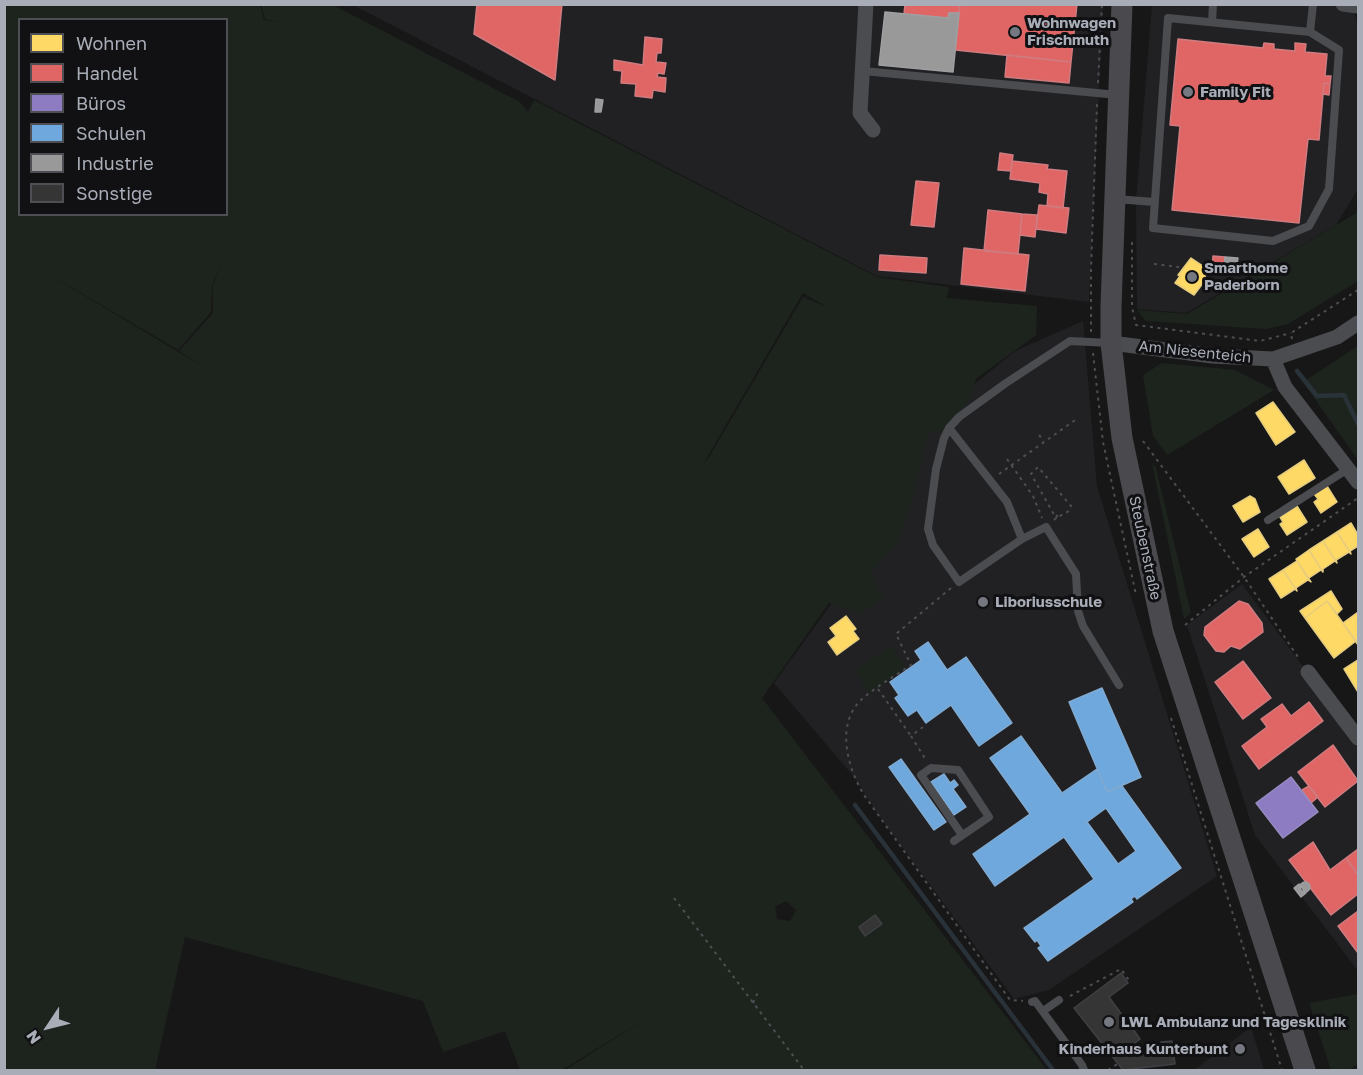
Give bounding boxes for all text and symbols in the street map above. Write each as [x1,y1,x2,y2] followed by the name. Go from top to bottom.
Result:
[1027,14,1116,49] place label: Wohnwagen Frischmuth
[18,18,228,216] legend
[1008,25,1022,39] marker: Wohnwagen Frischmuth
[76,32,147,54] text: Wohnen
[76,62,138,84] text: Handel
[1200,83,1271,101] place label: Family Fit
[1181,85,1195,99] marker: Family Fit
[76,92,126,114] text: Büros
[76,122,146,144] text: Schulen
[76,152,154,174] text: Industrie
[76,182,152,204] text: Sonstige
[1204,259,1288,294] place label: Smarthome Paderborn
[1185,270,1199,284] marker: Smarthome Paderborn
[1138,337,1252,367] street label: Am Niesenteich
[1125,494,1165,602] street label: Steubenstraße
[995,593,1102,611] place label: Liboriusschule
[976,595,990,609] marker: Liboriusschule
[18,997,78,1057] north arrow
[1121,1013,1346,1031] place label: LWL Ambulanz und Tagesklinik
[1102,1015,1116,1029] marker: LWL Ambulanz und Tagesklinik
[22,1027,45,1048] text: N
[1059,1040,1228,1058] place label: Kinderhaus Kunterbunt
[1233,1042,1247,1056] marker: Kinderhaus Kunterbunt

